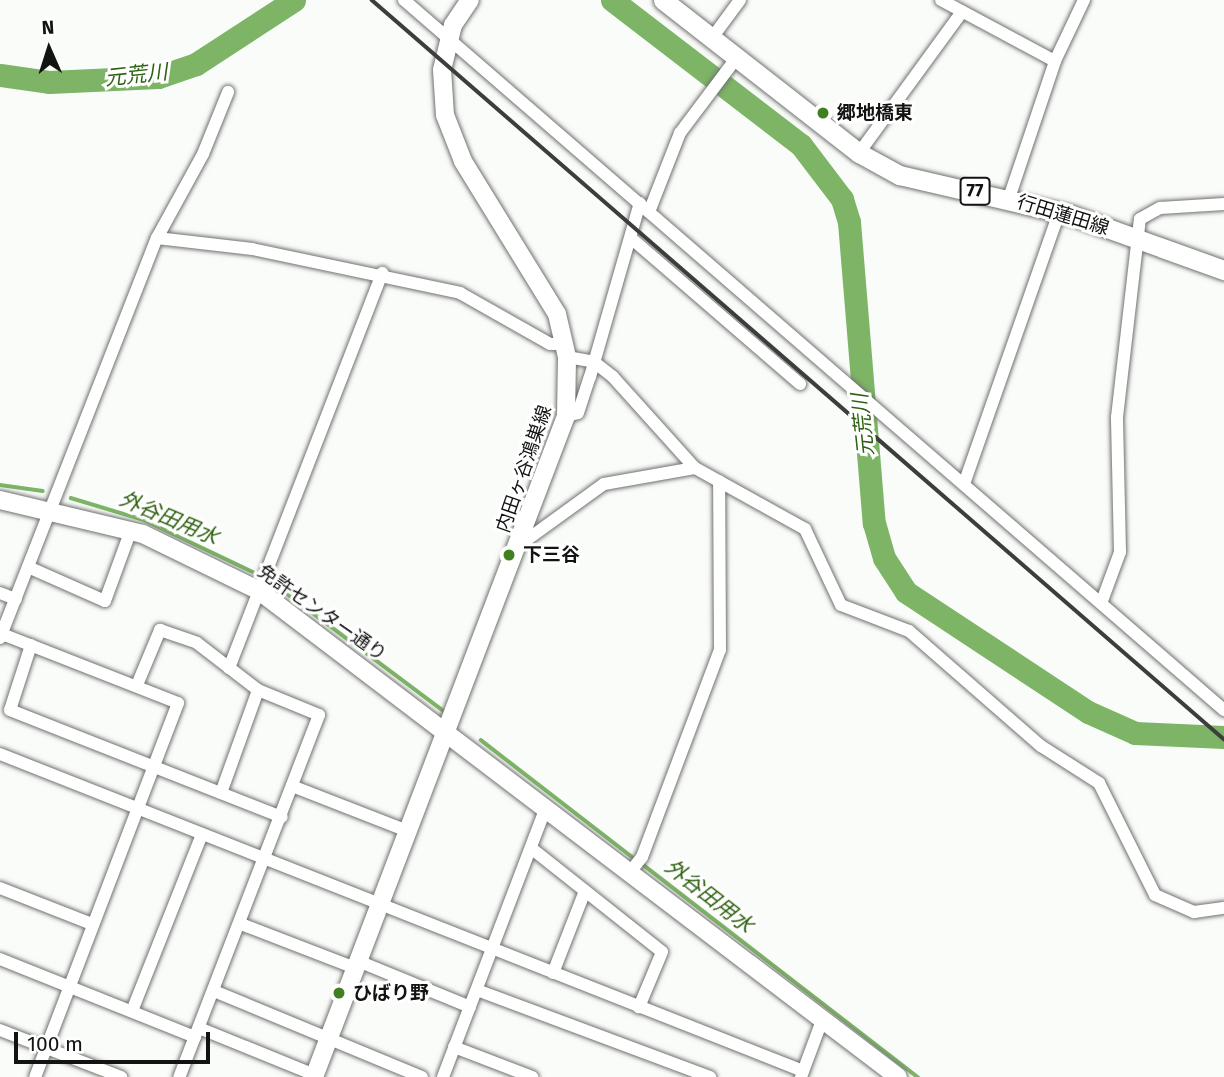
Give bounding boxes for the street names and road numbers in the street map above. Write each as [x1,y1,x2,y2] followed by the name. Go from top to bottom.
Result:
[959,176,991,206] road number: 77
[1014,190,1112,240] street label: 行田蓮田線
[492,402,556,536] street label: 内田ヶ谷鴻巣線
[253,560,391,666] street label: 免許センター通り

